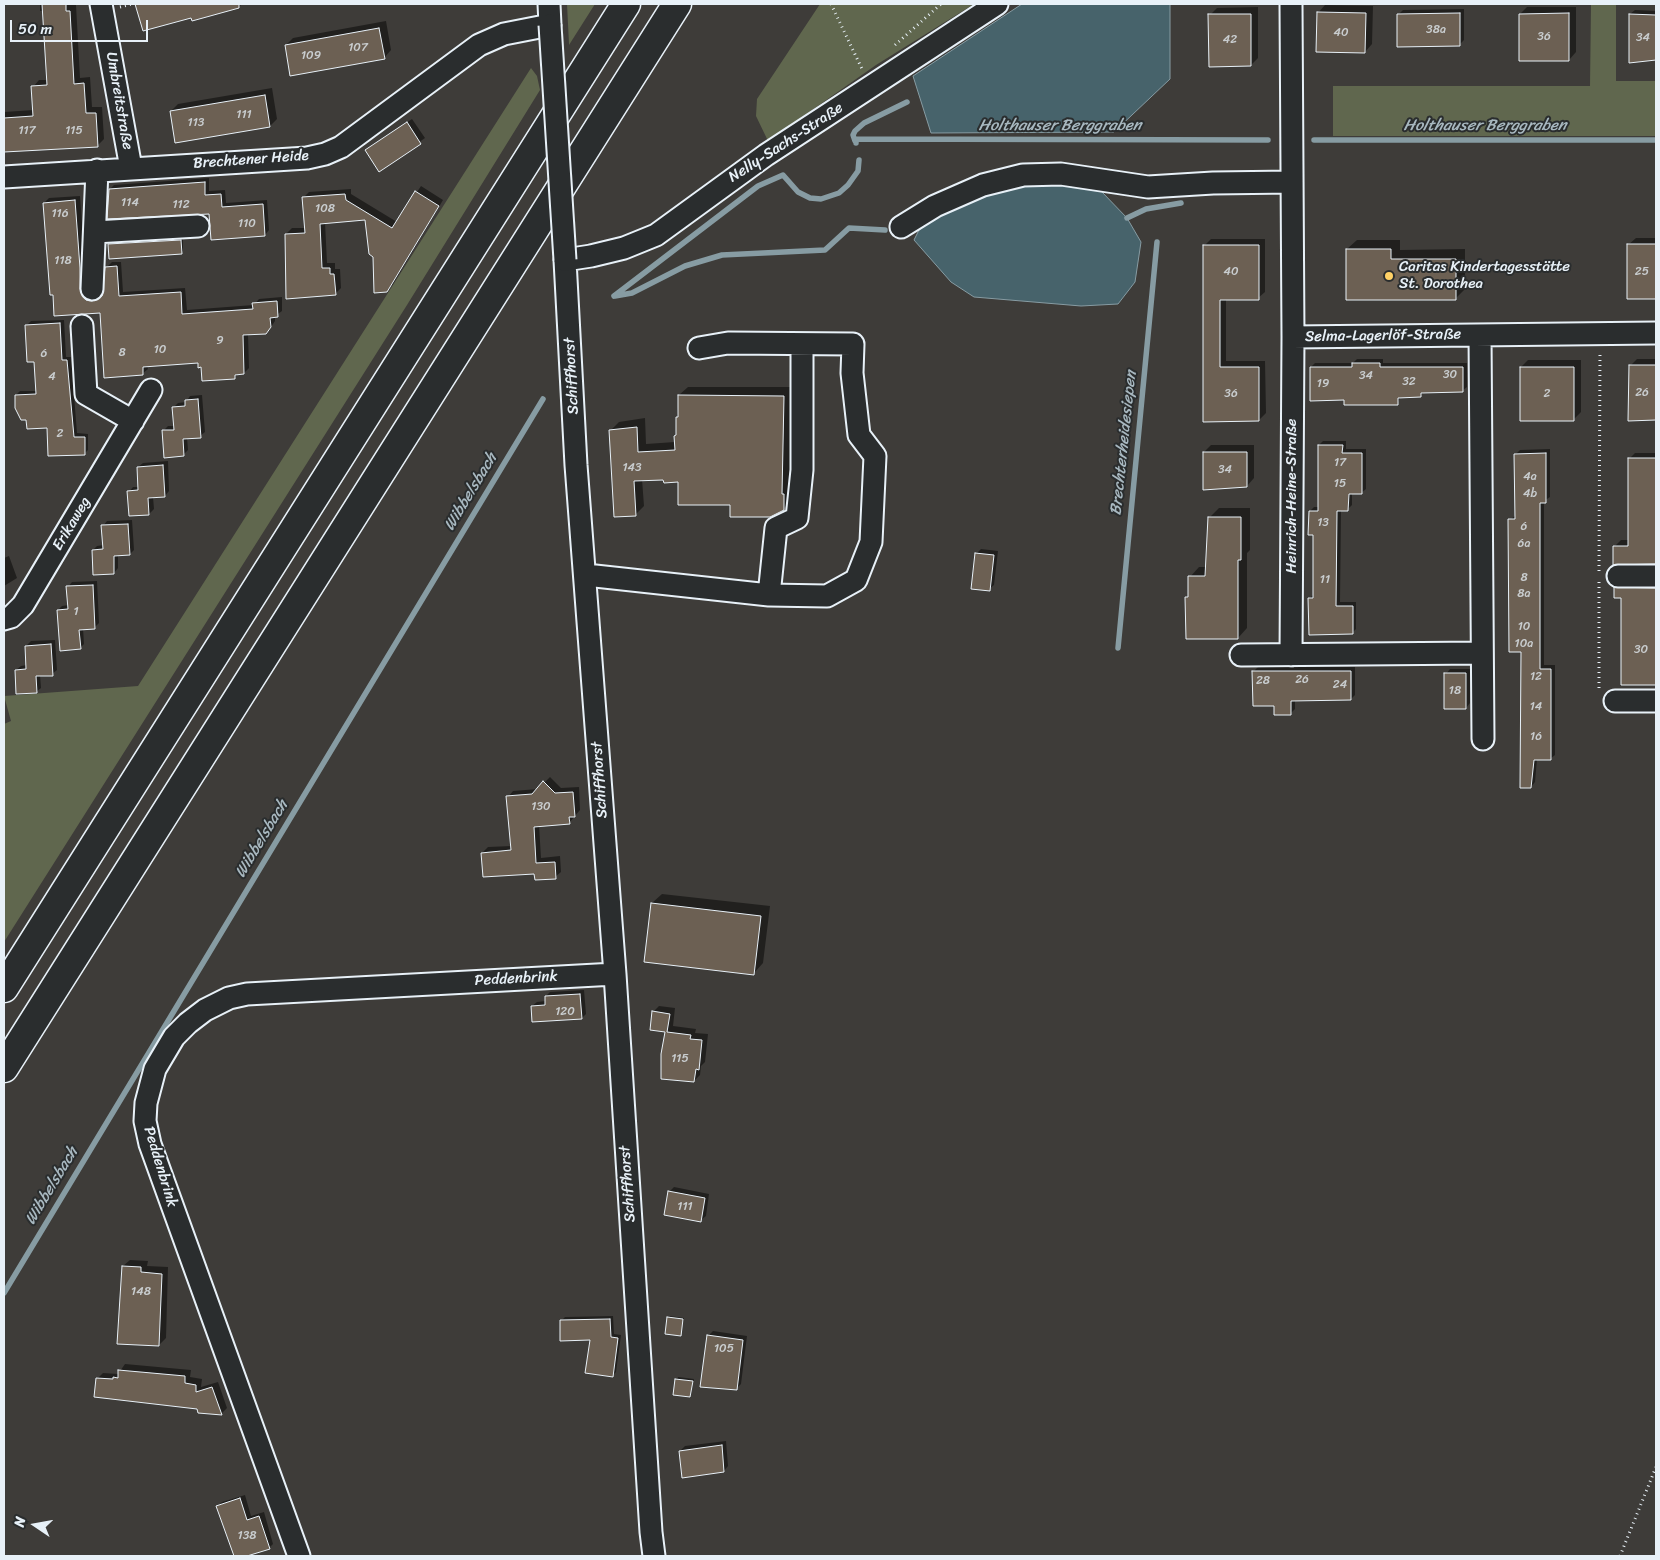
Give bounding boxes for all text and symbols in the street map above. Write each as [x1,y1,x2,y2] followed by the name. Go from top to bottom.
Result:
[12,10,150,42] scale bar
[18,16,52,42] text: 50 m
[1426,23,1446,37] house number: 38a
[1333,26,1349,40] house number: 40
[1537,30,1551,44] house number: 36
[1636,31,1650,45] house number: 34
[1223,33,1237,47] house number: 42
[348,41,368,55] house number: 107
[301,49,321,63] house number: 109
[102,51,136,151] street label: Umbreitstraße
[725,99,847,187] street label: Nelly-Sachs-Straße
[236,108,252,122] house number: 111
[188,116,204,130] house number: 113
[979,116,1141,136] water label: Holthauser Berggraben
[1404,116,1566,136] water label: Holthauser Berggraben
[18,124,36,138] house number: 117
[65,124,83,138] house number: 115
[193,147,309,173] street label: Brechtener Heide
[121,196,139,210] house number: 114
[172,198,190,212] house number: 112
[315,202,335,216] house number: 108
[51,207,69,221] house number: 116
[238,217,256,231] house number: 110
[54,254,72,268] house number: 118
[1399,258,1570,293] place label: Caritas Kindertagesstätte St. Dorothea
[1223,265,1239,279] house number: 40
[1635,265,1649,279] house number: 25
[1383,270,1395,282] marker: Caritas Kindertagesstätte St. Dorothea
[1305,326,1461,346] street label: Selma-Lagerlöf-Straße
[216,334,224,348] house number: 9
[561,337,583,415] street label: Schiffhorst
[154,343,166,357] house number: 10
[118,346,126,360] house number: 8
[41,347,47,361] house number: 6
[1443,368,1457,382] house number: 30
[1359,369,1373,383] house number: 34
[48,370,56,384] house number: 4
[1107,370,1141,516] water label: Brechterheidesiepen
[1402,375,1416,389] house number: 32
[1317,377,1329,391] house number: 19
[1635,386,1649,400] house number: 26
[1224,387,1238,401] house number: 36
[1544,387,1550,401] house number: 2
[1283,418,1301,574] street label: Heinrich-Heine-Straße
[57,427,63,441] house number: 2
[440,450,502,534] water label: Wibbelsbach
[1334,456,1346,470] house number: 17
[622,461,642,475] house number: 143
[1218,463,1232,477] house number: 34
[1523,470,1537,484] house number: 4a
[1334,477,1346,491] house number: 15
[1523,487,1537,501] house number: 4b
[49,494,95,554] street label: Erikaweg
[1317,516,1329,530] house number: 13
[1521,520,1527,534] house number: 6
[1518,537,1530,551] house number: 6a
[1520,571,1528,585] house number: 8
[1320,573,1330,587] house number: 11
[1517,587,1531,601] house number: 8a
[73,605,79,619] house number: 1
[1518,620,1530,634] house number: 10
[1515,637,1533,651] house number: 10a
[1634,643,1648,657] house number: 30
[1530,670,1542,684] house number: 12
[1295,673,1309,687] house number: 26
[1256,674,1270,688] house number: 28
[1333,678,1347,692] house number: 24
[1449,684,1461,698] house number: 18
[1530,700,1542,714] house number: 14
[1530,730,1542,744] house number: 16
[588,741,612,819] street label: Schiffhorst
[231,797,293,881] water label: Wibbelsbach
[531,800,551,814] house number: 130
[474,968,558,990] street label: Peddenbrink
[555,1005,575,1019] house number: 120
[671,1052,689,1066] house number: 115
[139,1125,181,1209] street label: Peddenbrink
[21,1144,83,1228] water label: Wibbelsbach
[616,1145,640,1223] street label: Schiffhorst
[677,1200,693,1214] house number: 111
[131,1285,151,1299] house number: 148
[714,1342,734,1356] house number: 105
[10,1500,60,1550] north arrow
[7,1514,33,1529] text: N
[238,1529,256,1543] house number: 138

